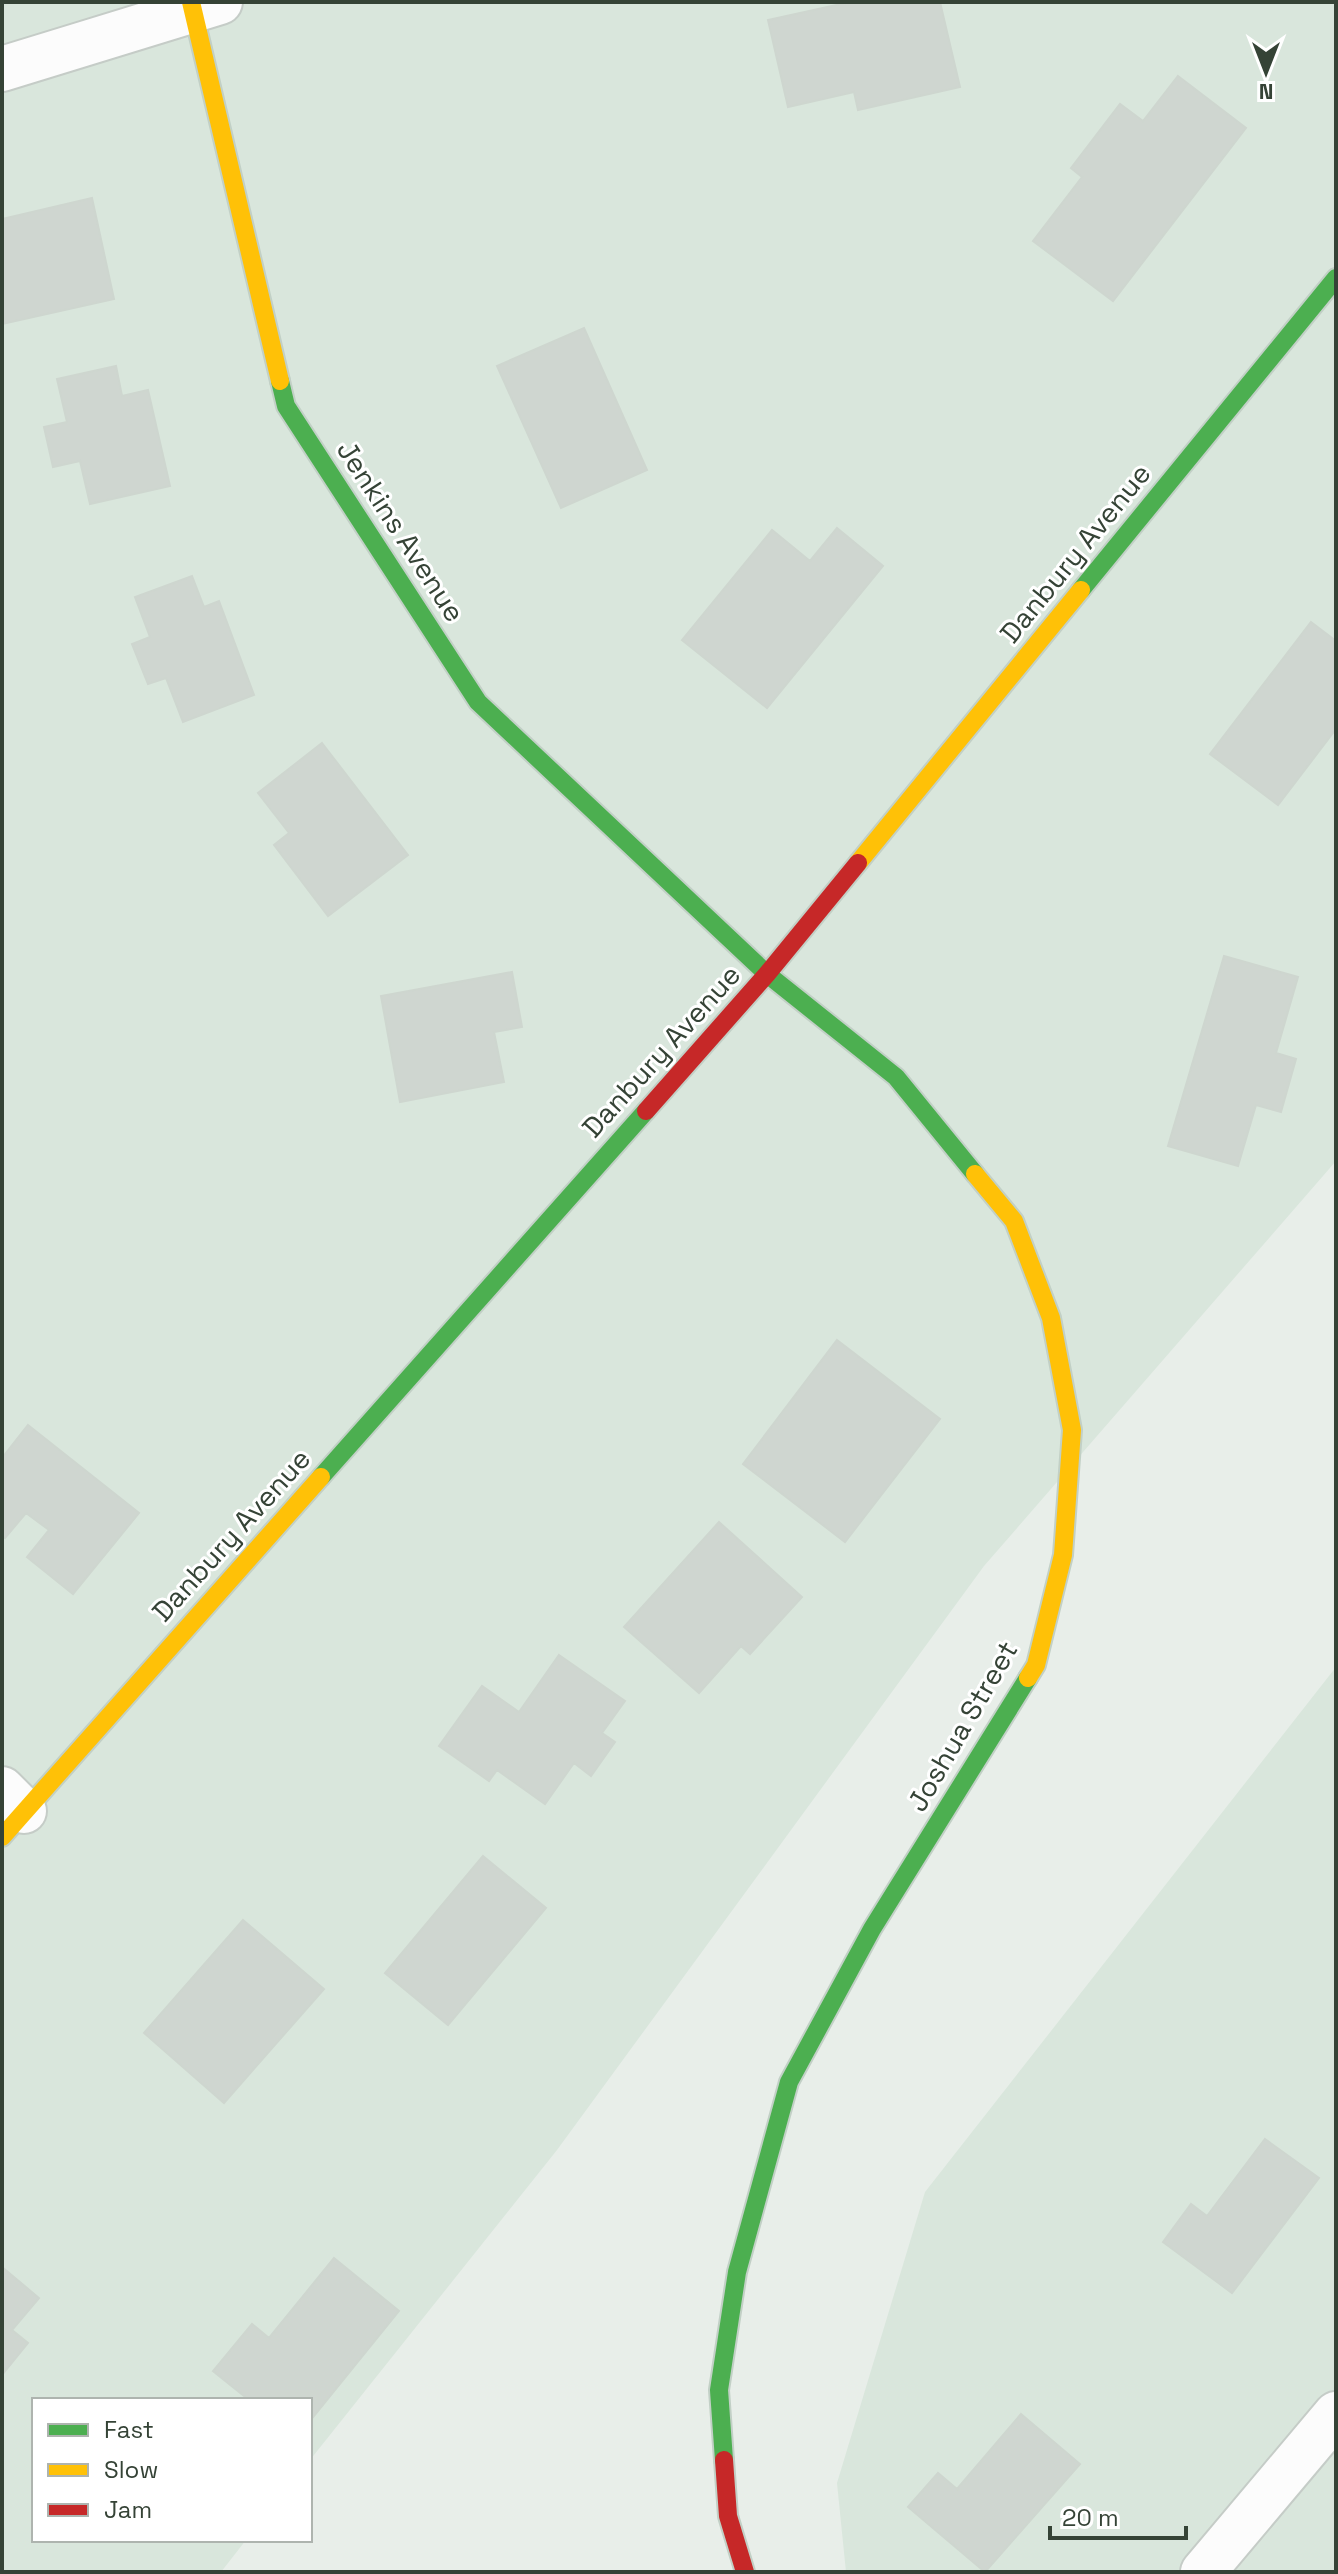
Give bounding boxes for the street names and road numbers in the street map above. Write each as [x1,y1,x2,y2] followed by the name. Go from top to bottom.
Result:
[329,433,473,629] street label: Jenkins Avenue
[992,456,1158,650] street label: Danbury Avenue
[574,957,748,1145] street label: Danbury Avenue
[144,1441,318,1629] street label: Danbury Avenue
[899,1634,1025,1818] street label: Joshua Street

